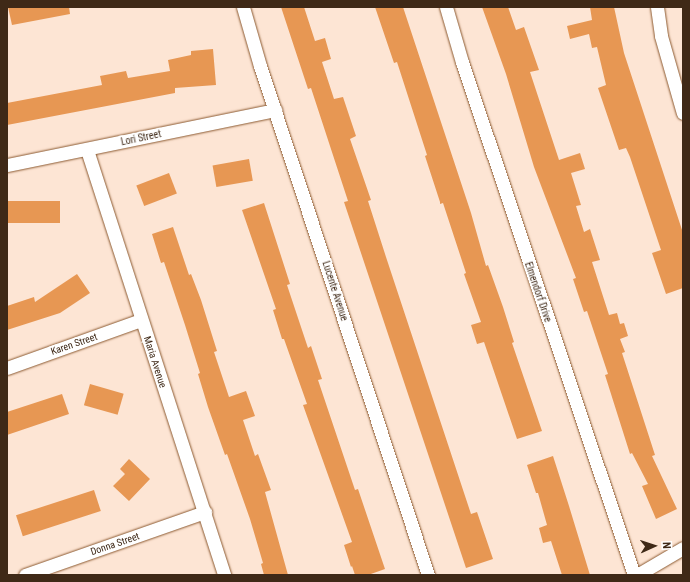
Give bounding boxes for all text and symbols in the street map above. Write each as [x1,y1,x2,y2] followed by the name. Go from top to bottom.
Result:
[120,128,162,148] street label: Lori Street
[320,260,350,322] street label: Lucente Avenue
[522,260,554,324] street label: Elmendorf Drive
[49,330,99,358] street label: Karen Street
[141,335,169,389] street label: Maria Avenue
[634,526,674,566] north arrow
[89,530,141,558] street label: Donna Street
[660,542,673,549] text: N

